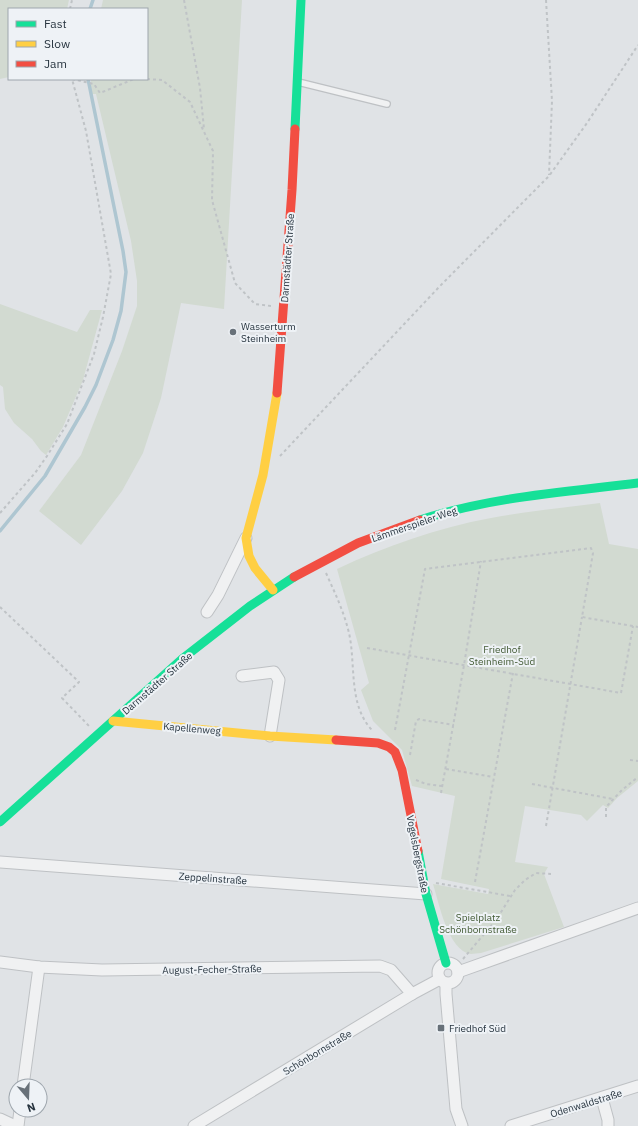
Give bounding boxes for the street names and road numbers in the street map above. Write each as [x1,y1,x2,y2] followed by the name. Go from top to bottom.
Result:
[278,213,297,303] street label: Darmstädter Straße
[370,504,459,545] street label: Lämmerspieler Weg
[119,649,196,718] street label: Darmstädter Straße
[163,720,222,738] street label: Kapellenweg
[404,814,432,895] street label: Vogelsbergstraße
[178,870,248,887] street label: Zeppelinstraße
[162,962,262,977] street label: August-Fecher-Straße
[281,1027,354,1078] street label: Schönbornstraße
[549,1086,624,1121] street label: Odenwaldstraße

